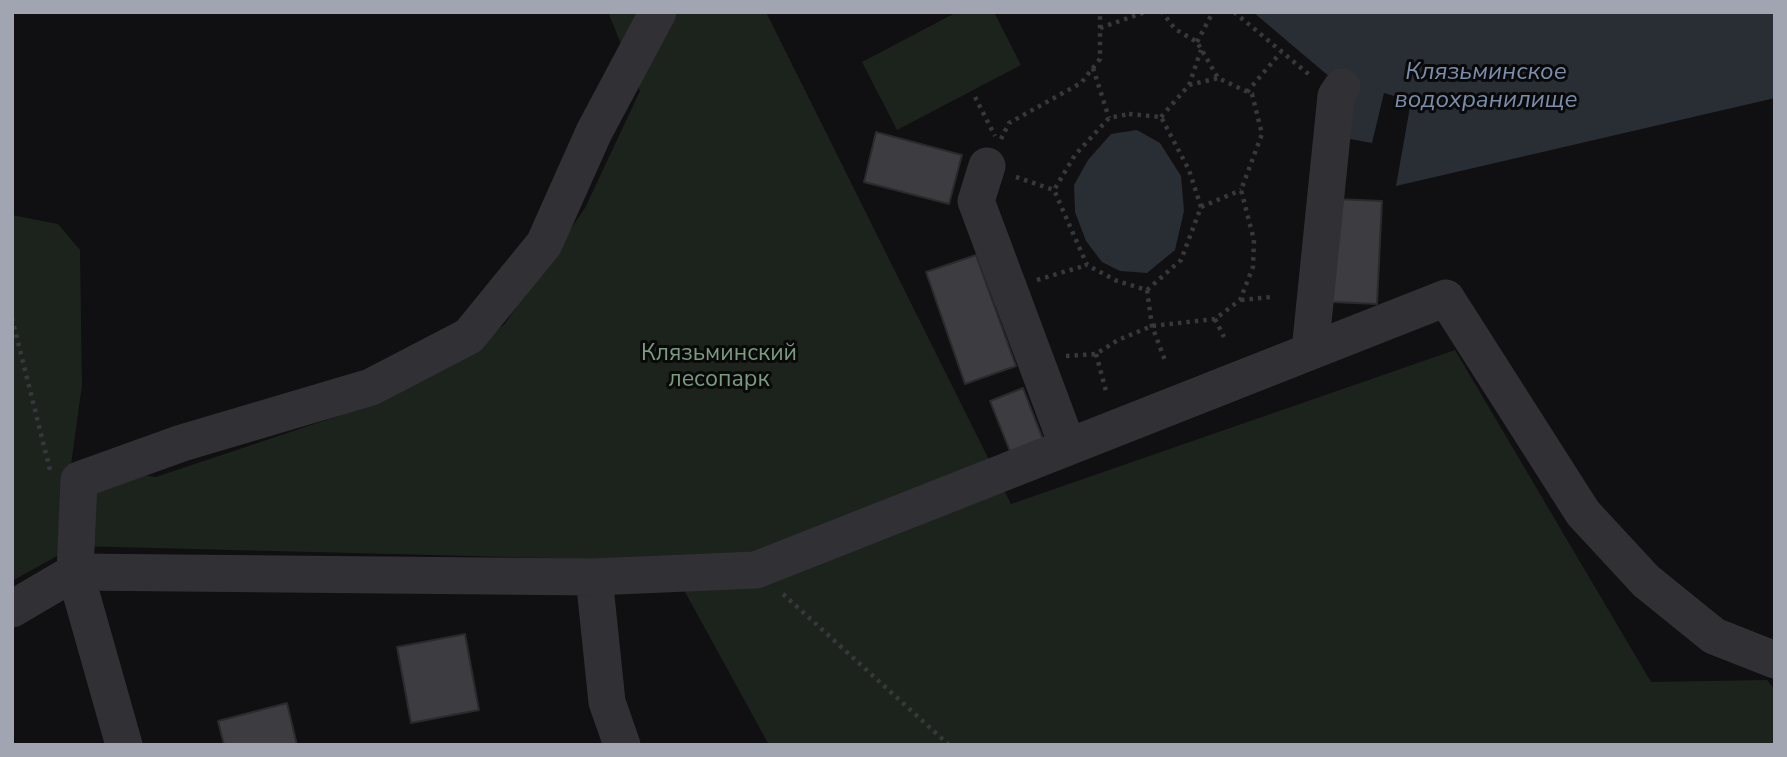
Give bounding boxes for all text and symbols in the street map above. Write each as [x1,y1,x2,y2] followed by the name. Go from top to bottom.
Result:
[1395,59,1577,115] water label: Клязьминское водохранилище
[641,340,797,394] park label: Клязьминский лесопарк

